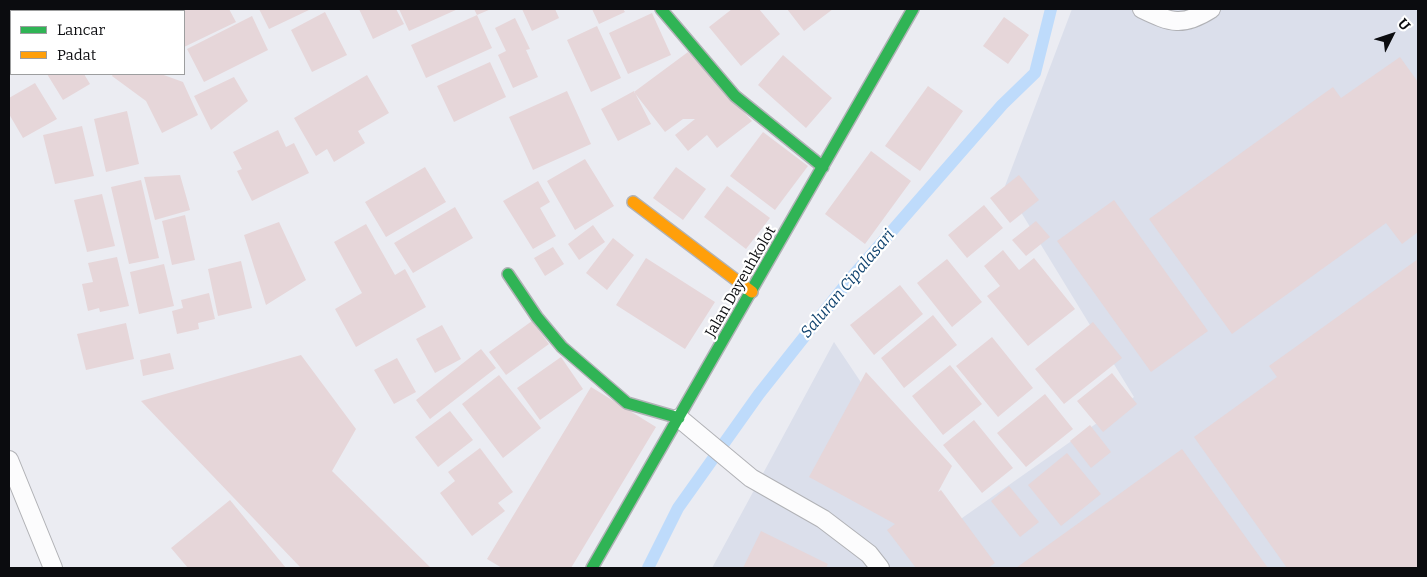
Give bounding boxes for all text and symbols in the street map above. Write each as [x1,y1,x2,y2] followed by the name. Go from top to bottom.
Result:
[10,10,185,75] legend
[1367,10,1417,60] north arrow
[1394,15,1414,34] text: U
[57,21,105,39] text: Lancar
[57,46,96,64] text: Padat
[702,223,780,341] street label: Jalan Dayeuhkolot
[797,226,899,342] water label: Saluran Cipalasari

